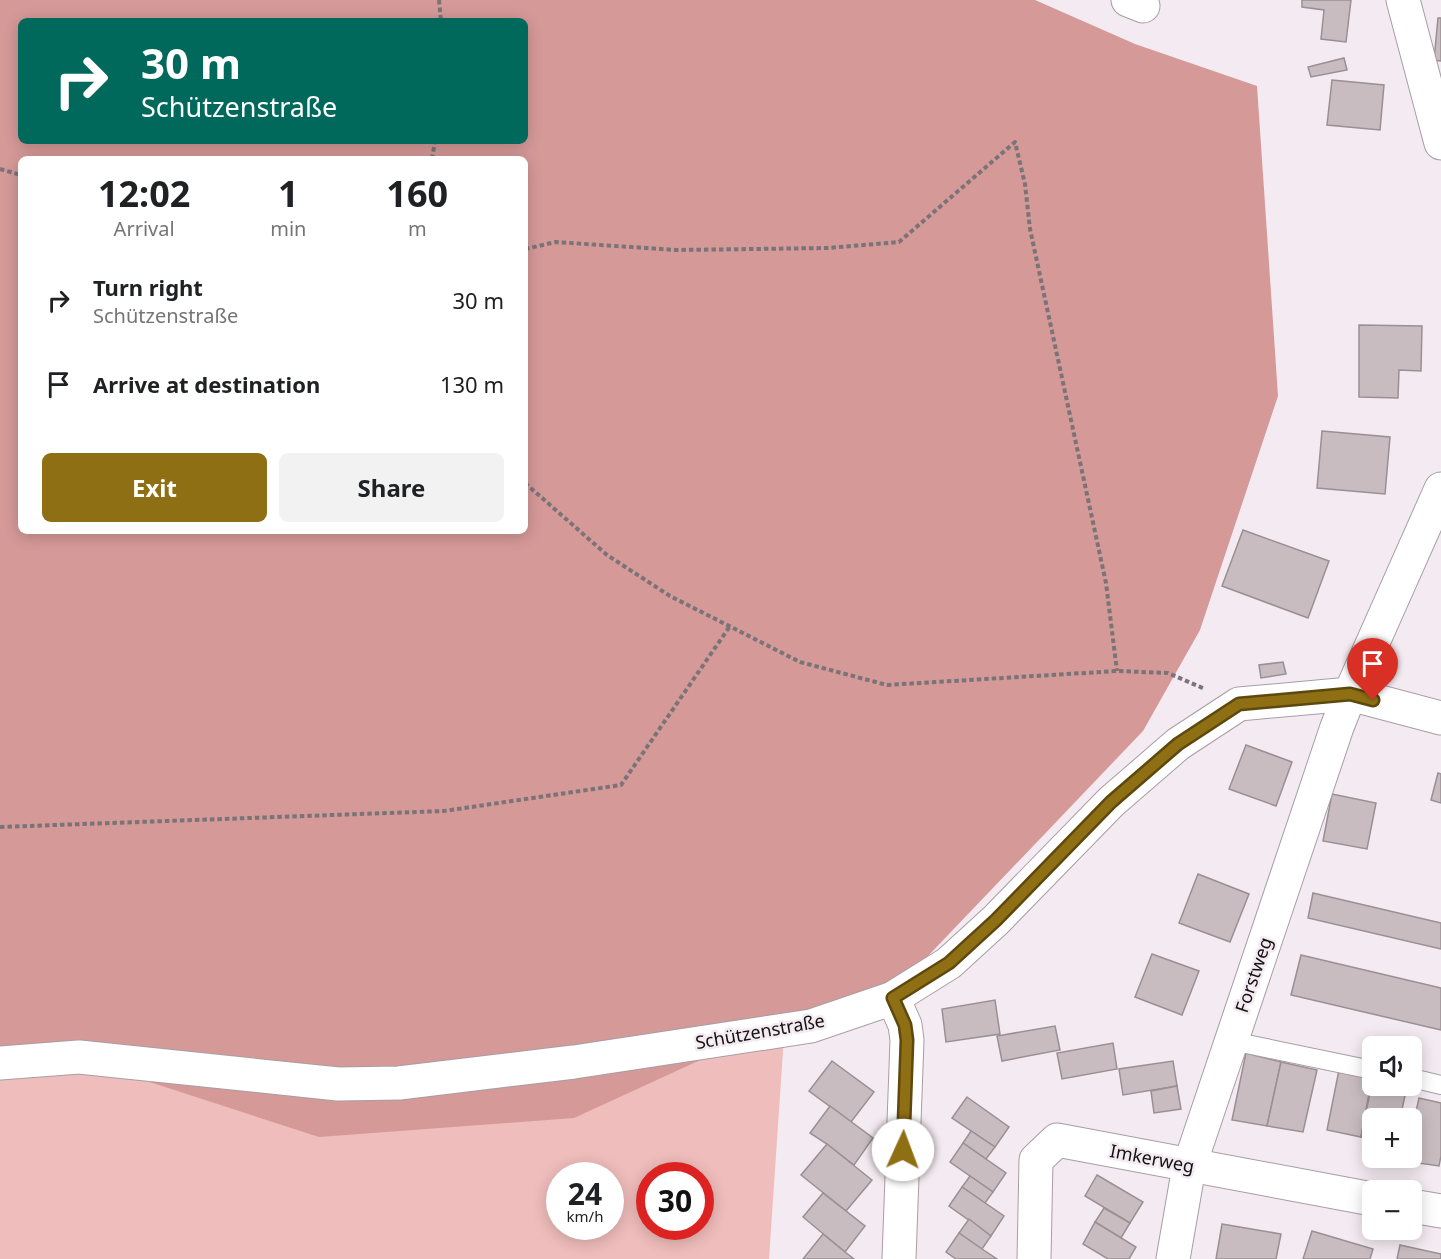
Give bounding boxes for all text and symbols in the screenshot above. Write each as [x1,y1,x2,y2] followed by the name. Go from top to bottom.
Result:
[141,34,241,91] text: 30 m
[42,42,120,120] icon: right
[141,88,337,125] text: Schützenstraße
[98,169,190,218] text: 12:02
[278,169,299,218] text: 1
[386,169,448,218] text: 160
[114,215,175,242] text: Arrival
[270,215,306,242] text: min
[408,215,427,242] text: m
[93,272,203,302] text: Turn right
[42,284,75,317] icon: right
[453,285,504,315] text: 30 m
[93,302,238,329] text: Schützenstraße
[42,368,75,401] icon: arrive
[93,369,320,399] text: Arrive at destination
[440,369,504,399] text: 130 m
[42,453,267,522] button: Exit
[279,453,504,522] button: Share
[1347,638,1398,700] pin
[1356,647,1389,680] icon: arrive
[1229,934,1277,1016] street label: Forstweg
[693,1008,826,1054] street label: Schützenstraße
[1362,1036,1422,1240] map controls
[1362,1036,1422,1096] button: sound
[1362,1108,1422,1168] button: +
[871,1118,935,1182] position arrow
[1108,1138,1196,1178] street label: Imkerweg
[636,1162,714,1240] speed limit sign: 30
[568,1173,602,1214] text: 24
[1362,1180,1422,1240] button: −
[567,1206,603,1226] text: km/h

